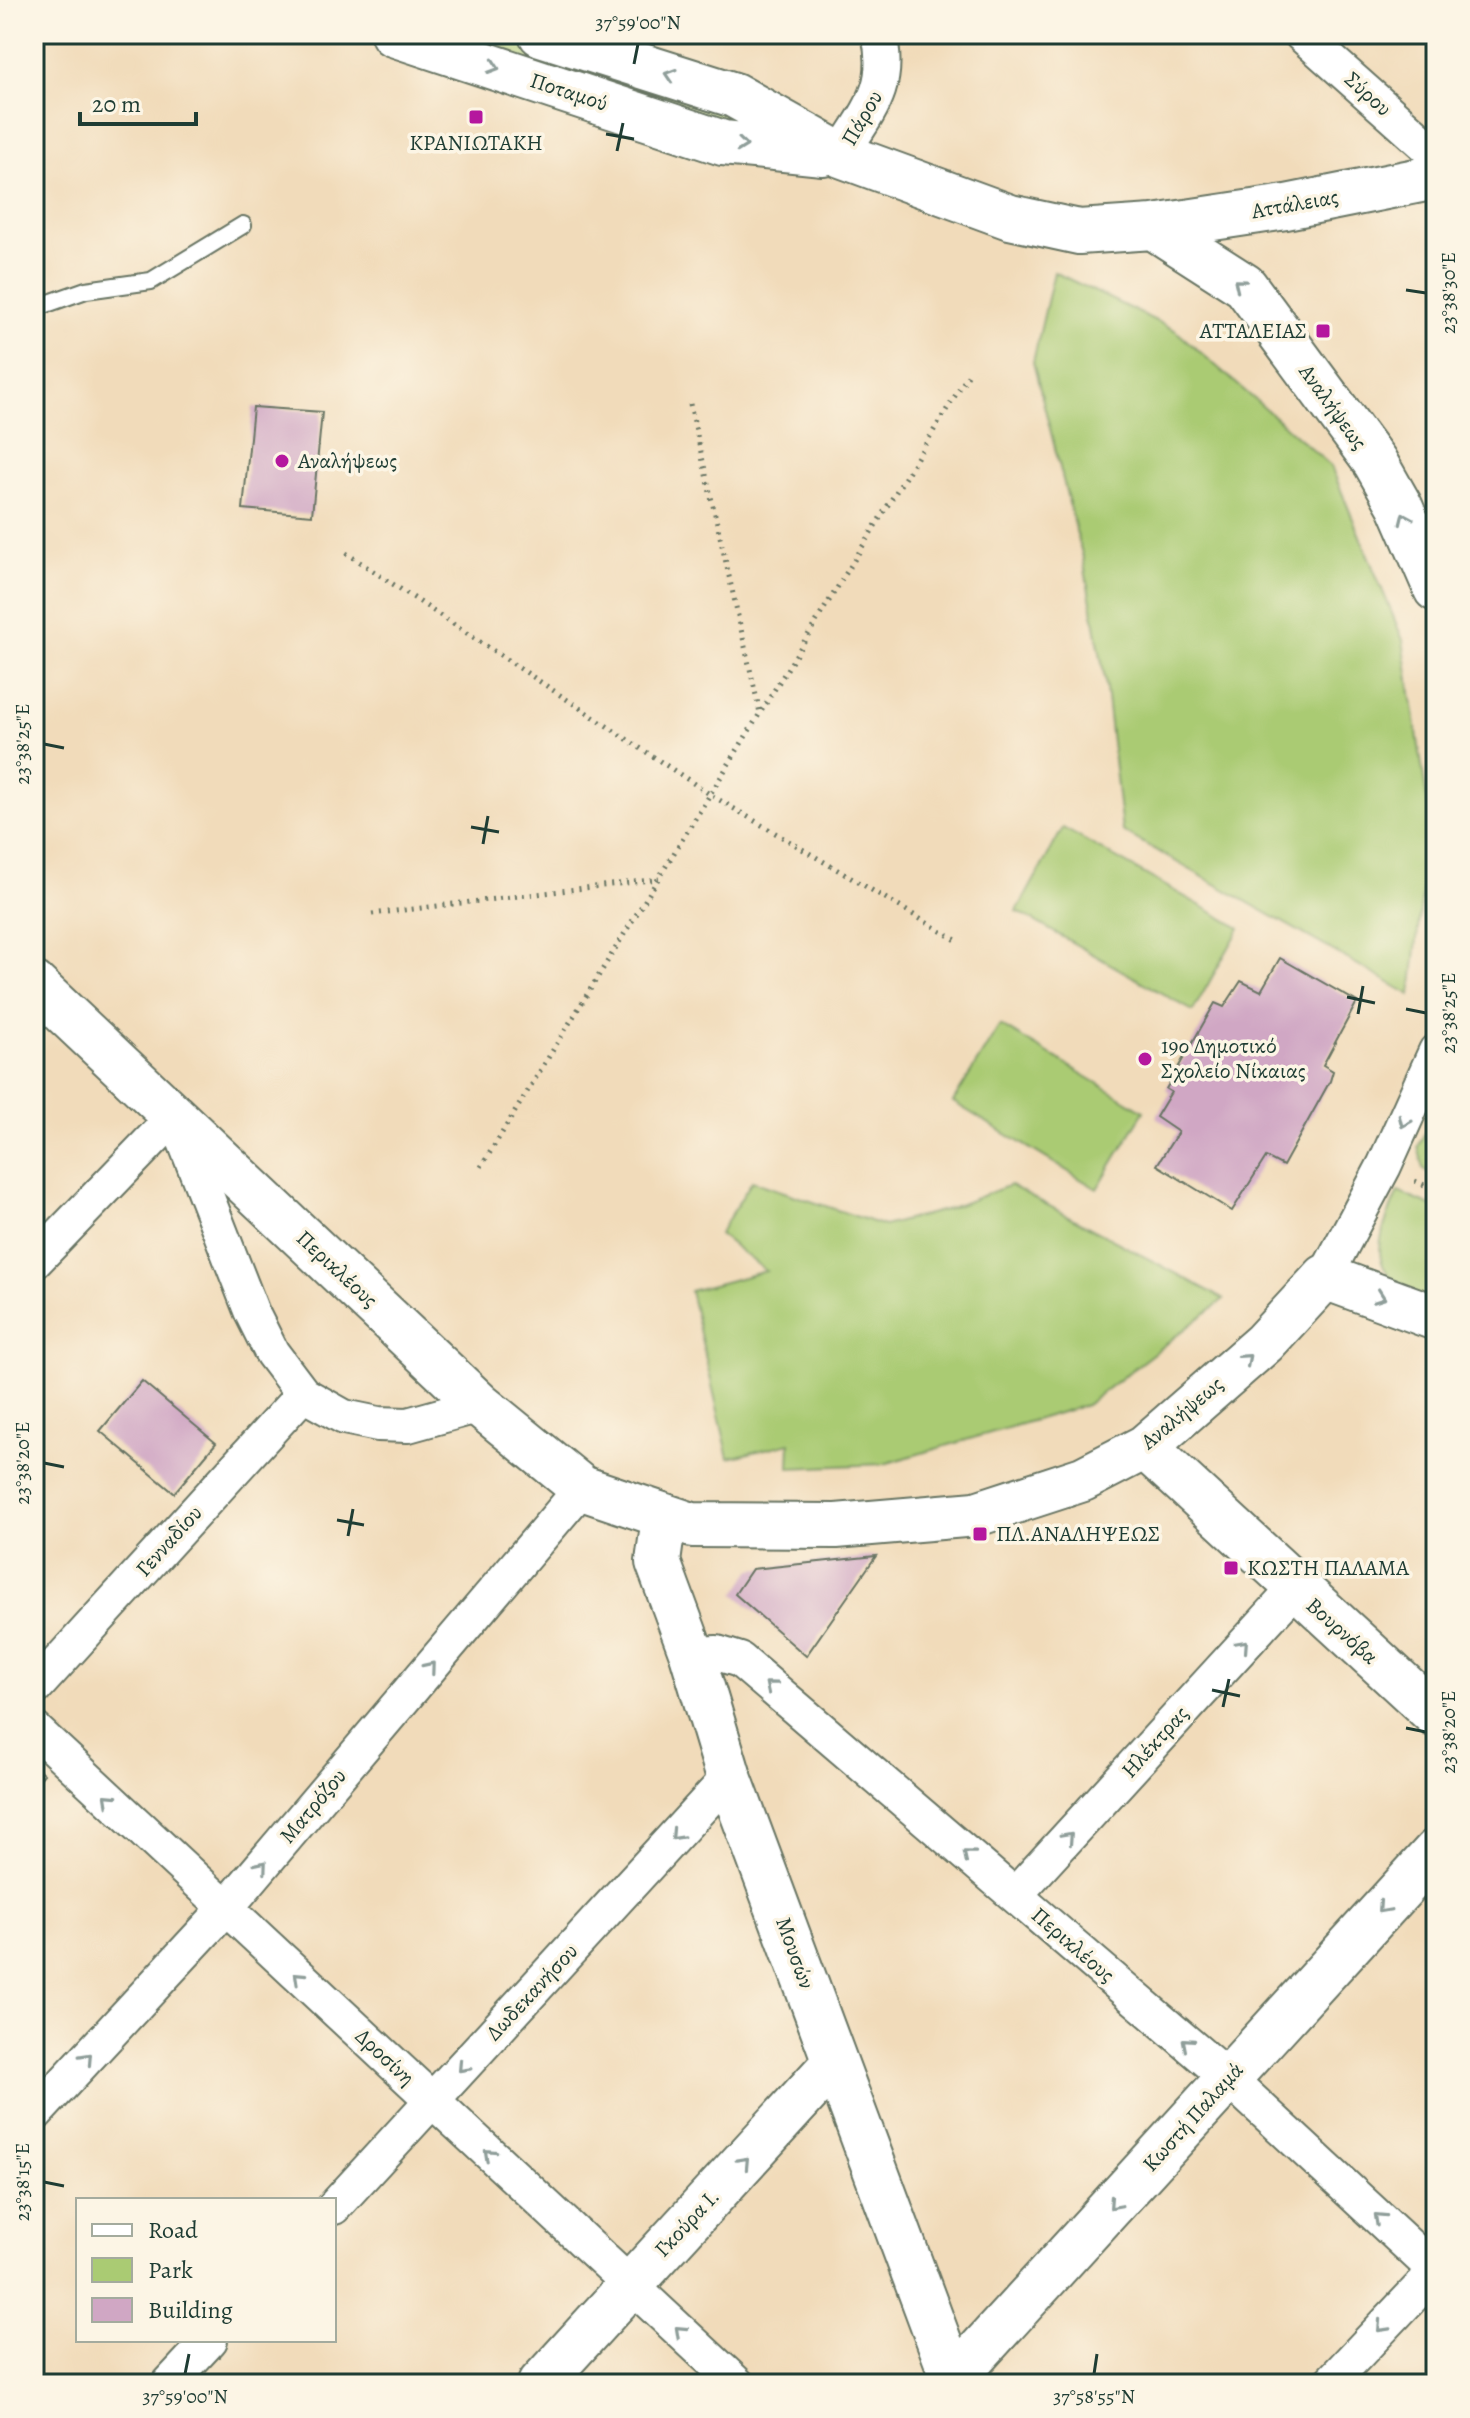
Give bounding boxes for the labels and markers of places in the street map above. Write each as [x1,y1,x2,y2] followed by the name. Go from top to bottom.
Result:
[467,108,485,126] marker: ΚΡΑΝΙΩΤΑΚΗ
[409,128,543,158] place label: ΚΡΑΝΙΩΤΑΚΗ
[1199,316,1307,346] place label: ΑΤΤΑΛΕΙΑΣ
[1314,322,1332,340] marker: ΑΤΤΑΛΕΙΑΣ
[297,446,397,476] place label: Αναλήψεως
[273,452,291,470] marker: Αναλήψεως
[1161,1031,1306,1086] place label: 19ο Δημοτικό Σχολείο Νίκαιας
[1136,1050,1154,1068] marker: 19ο Δημοτικό Σχολείο Νίκαιας
[996,1519,1160,1549] place label: ΠΛ.ΑΝΑΛΗΨΕΩΣ
[971,1525,989,1543] marker: ΠΛ.ΑΝΑΛΗΨΕΩΣ
[1247,1553,1410,1583] place label: ΚΩΣΤΗ ΠΑΛΑΜΑ
[1222,1559,1240,1577] marker: ΚΩΣΤΗ ΠΑΛΑΜΑ

